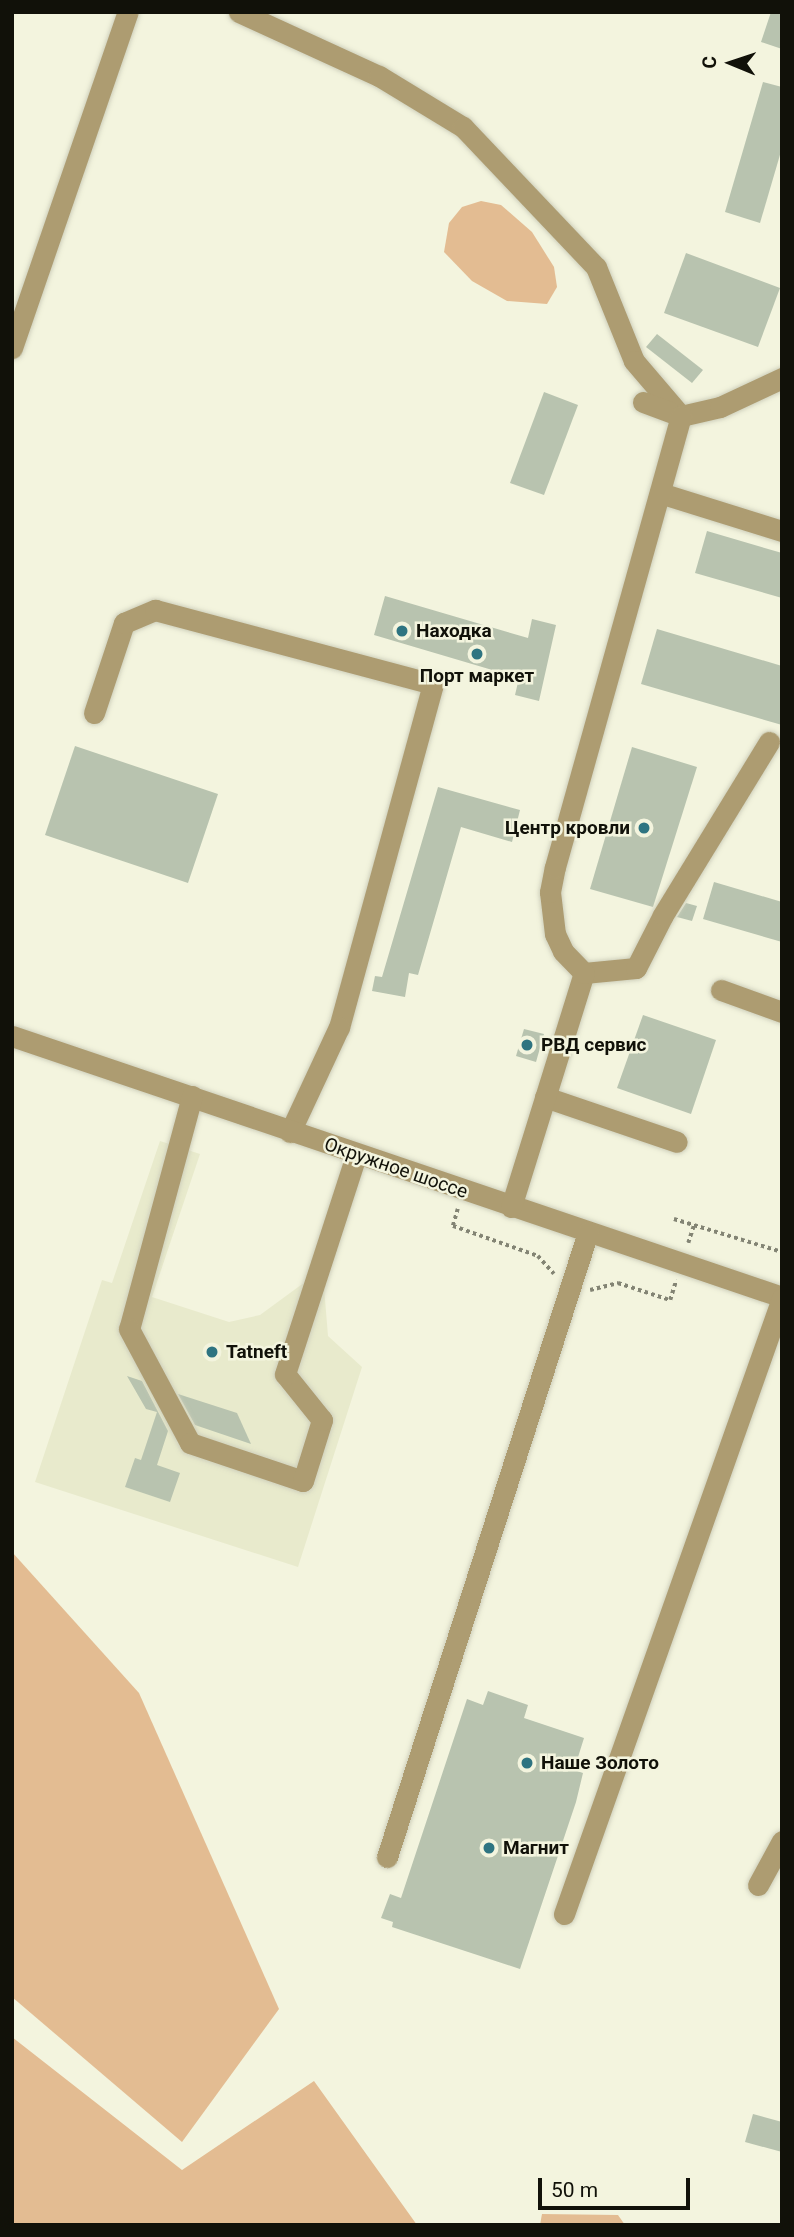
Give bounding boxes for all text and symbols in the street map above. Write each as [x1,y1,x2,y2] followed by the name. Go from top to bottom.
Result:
[696,28,766,98] north arrow
[698,56,721,69] text: С
[416,620,492,642] place label: Находка
[394,623,410,639] marker: Находка
[469,646,485,662] marker: Порт маркет
[420,665,534,687] place label: Порт маркет
[505,817,630,839] place label: Центр кровли
[636,820,652,836] marker: Центр кровли
[541,1034,646,1056] place label: РВД сервис
[519,1037,535,1053] marker: РВД сервис
[321,1133,471,1203] street label: Окружное шоссе
[226,1341,287,1363] place label: Tatneft
[204,1344,220,1360] marker: Tatneft
[541,1752,659,1774] place label: Наше Золото
[519,1755,535,1771] marker: Наше Золото
[503,1837,569,1859] place label: Магнит
[481,1840,497,1856] marker: Магнит
[542,2164,694,2208] scale bar
[551,2178,598,2202] text: 50 m

